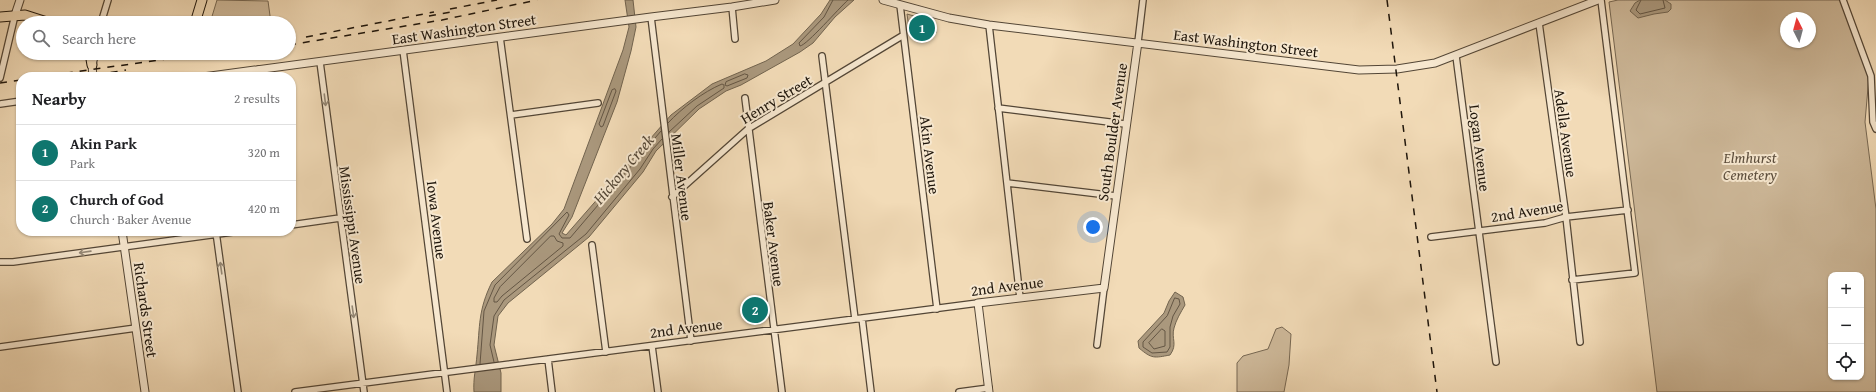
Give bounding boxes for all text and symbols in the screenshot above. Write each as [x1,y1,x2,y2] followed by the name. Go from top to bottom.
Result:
[390,8,538,50] street label: East Washington Street
[1780,12,1816,48] north arrow
[909,13,935,43] pin: 1
[16,16,296,60] search box
[1172,24,1320,62] street label: East Washington Street
[30,27,52,49] icon: search
[62,28,136,49] text: Search here
[1092,62,1132,202] street label: South Boulder Avenue
[736,69,816,129] street label: Henry Street
[32,86,86,111] text: Nearby
[1549,87,1583,179] street label: Adella Avenue
[234,89,280,108] text: 2 results
[321,93,329,106] one-way arrow
[1464,103,1496,193] street label: Logan Avenue
[915,115,945,195] street label: Akin Avenue
[586,128,660,210] water label: Hickory Creek
[666,132,698,222] street label: Miller Avenue
[70,133,137,154] text: Akin Park
[42,143,48,162] text: 1
[248,143,280,162] text: 320 m
[1723,147,1777,185] park label: Elmhurst Cemetery
[70,154,95,173] text: Park
[334,165,372,285] street label: Mississippi Avenue
[422,180,452,260] street label: Iowa Avenue
[70,189,164,210] text: Church of God
[1489,195,1565,227] street label: 2nd Avenue
[42,199,48,218] text: 2
[248,199,280,218] text: 420 m
[758,200,790,288] street label: Baker Avenue
[70,210,191,229] text: Church · Baker Avenue
[1083,217,1103,237] your location
[79,248,92,256] one-way arrow
[129,261,163,360] street label: Richards Street
[217,262,225,275] one-way arrow
[969,271,1045,301] street label: 2nd Avenue
[1828,272,1864,380] map controls
[1828,272,1864,308] button: +
[742,295,768,325] pin: 2
[349,306,357,319] one-way arrow
[1828,308,1864,344] button: −
[648,313,724,343] street label: 2nd Avenue
[1828,344,1864,380] button: locate

